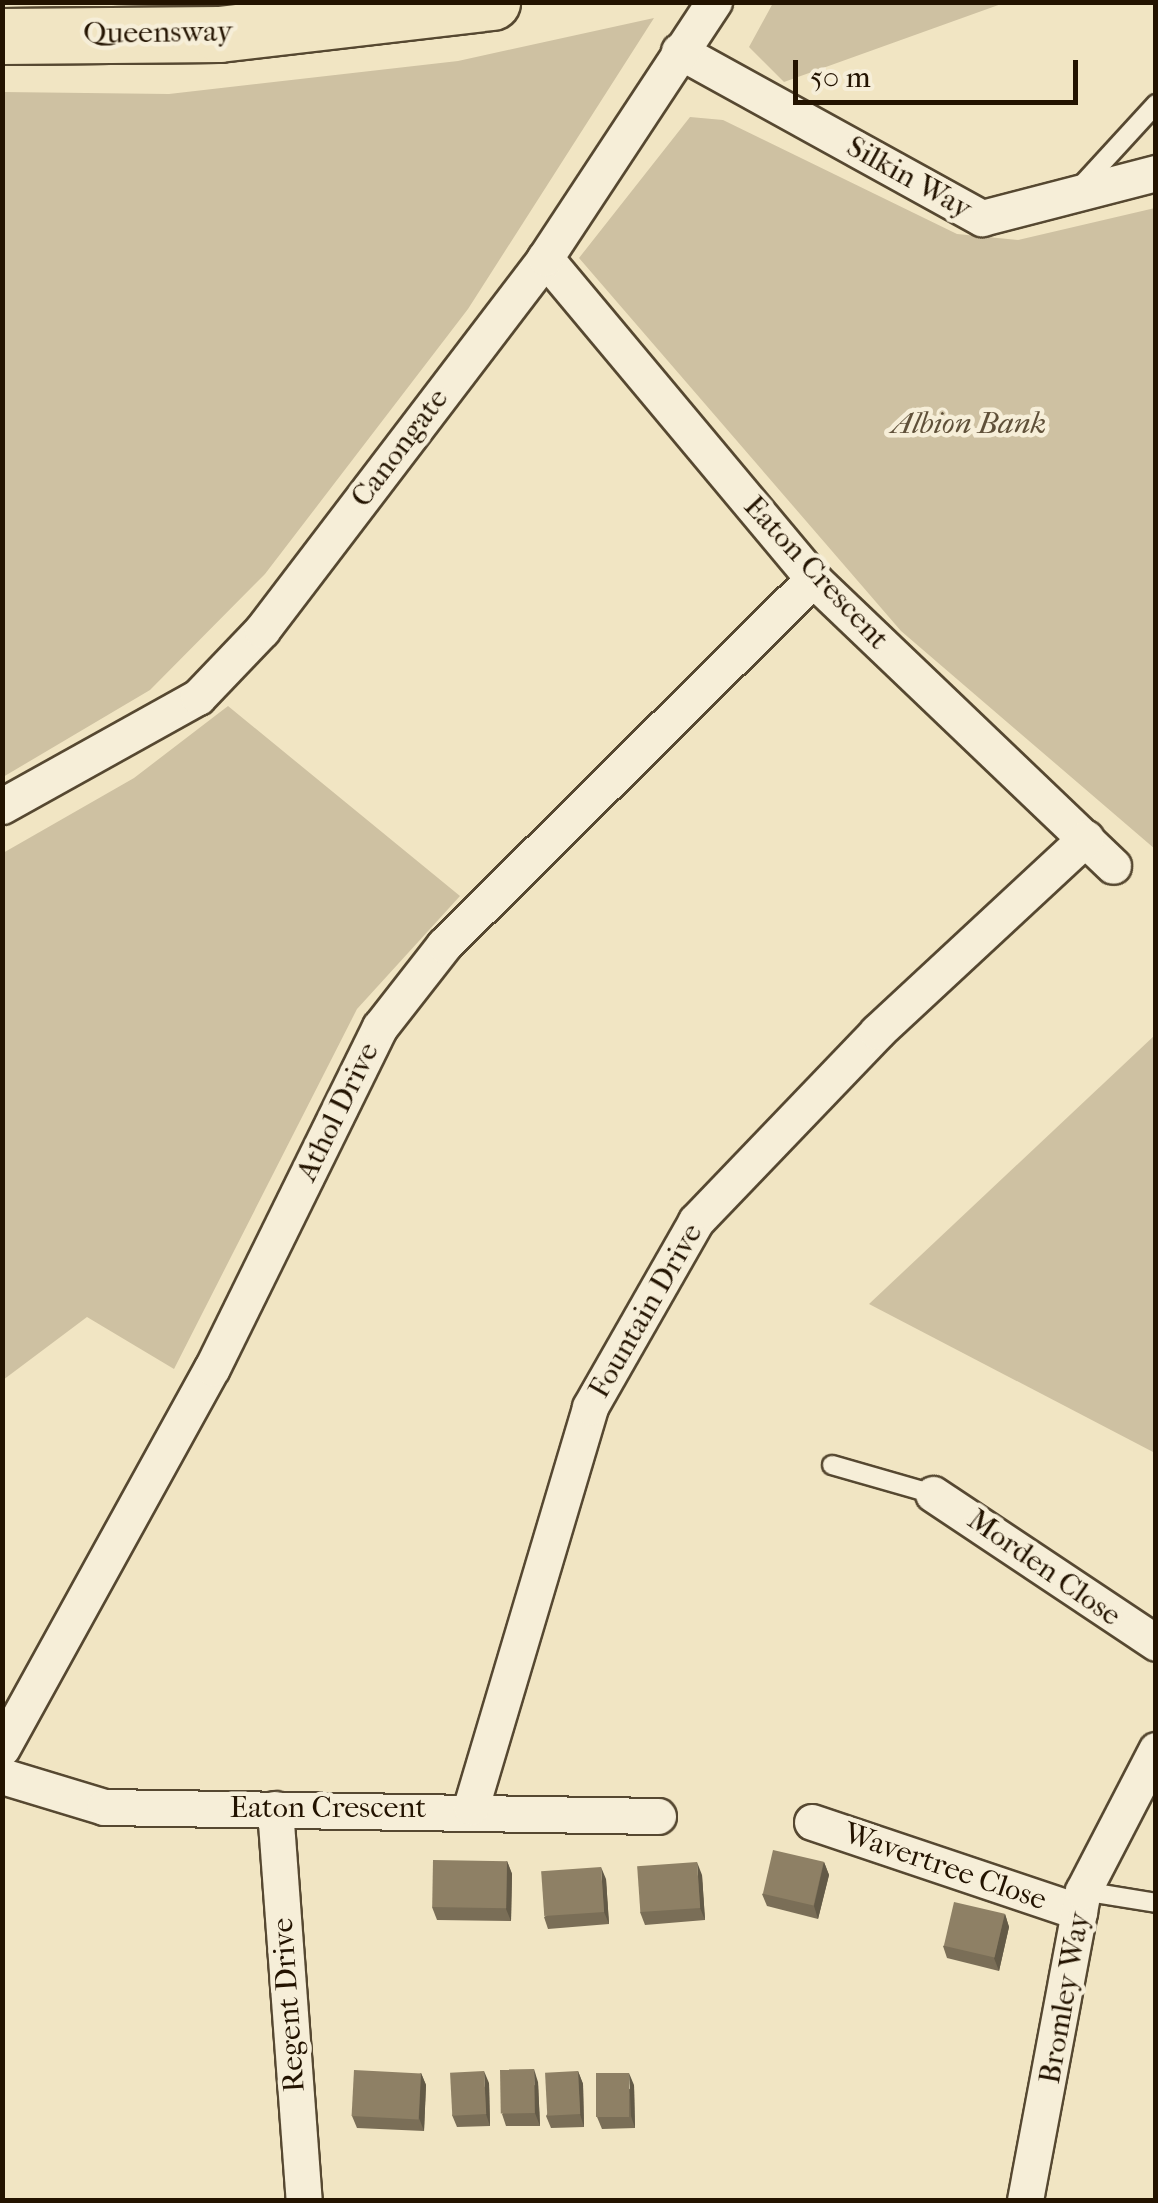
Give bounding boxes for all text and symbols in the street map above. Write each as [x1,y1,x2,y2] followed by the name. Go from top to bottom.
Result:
[83,14,233,52] street label: Queensway
[798,40,1083,102] scale bar
[810,60,871,95] text: 50 m
[840,129,978,227] street label: Silkin Way
[344,382,456,514] street label: Canongate
[892,406,1046,442] park label: Albion Bank
[736,489,896,657] street label: Eaton Crescent
[289,1037,387,1187] street label: Athol Drive
[581,1217,711,1405] street label: Fountain Drive
[960,1502,1128,1634] street label: Morden Close
[230,1790,426,1826] street label: Eaton Crescent
[839,1816,1051,1918] street label: Wavertree Close
[1032,1909,1098,2087] street label: Bromley Way
[265,1917,313,2093] street label: Regent Drive

